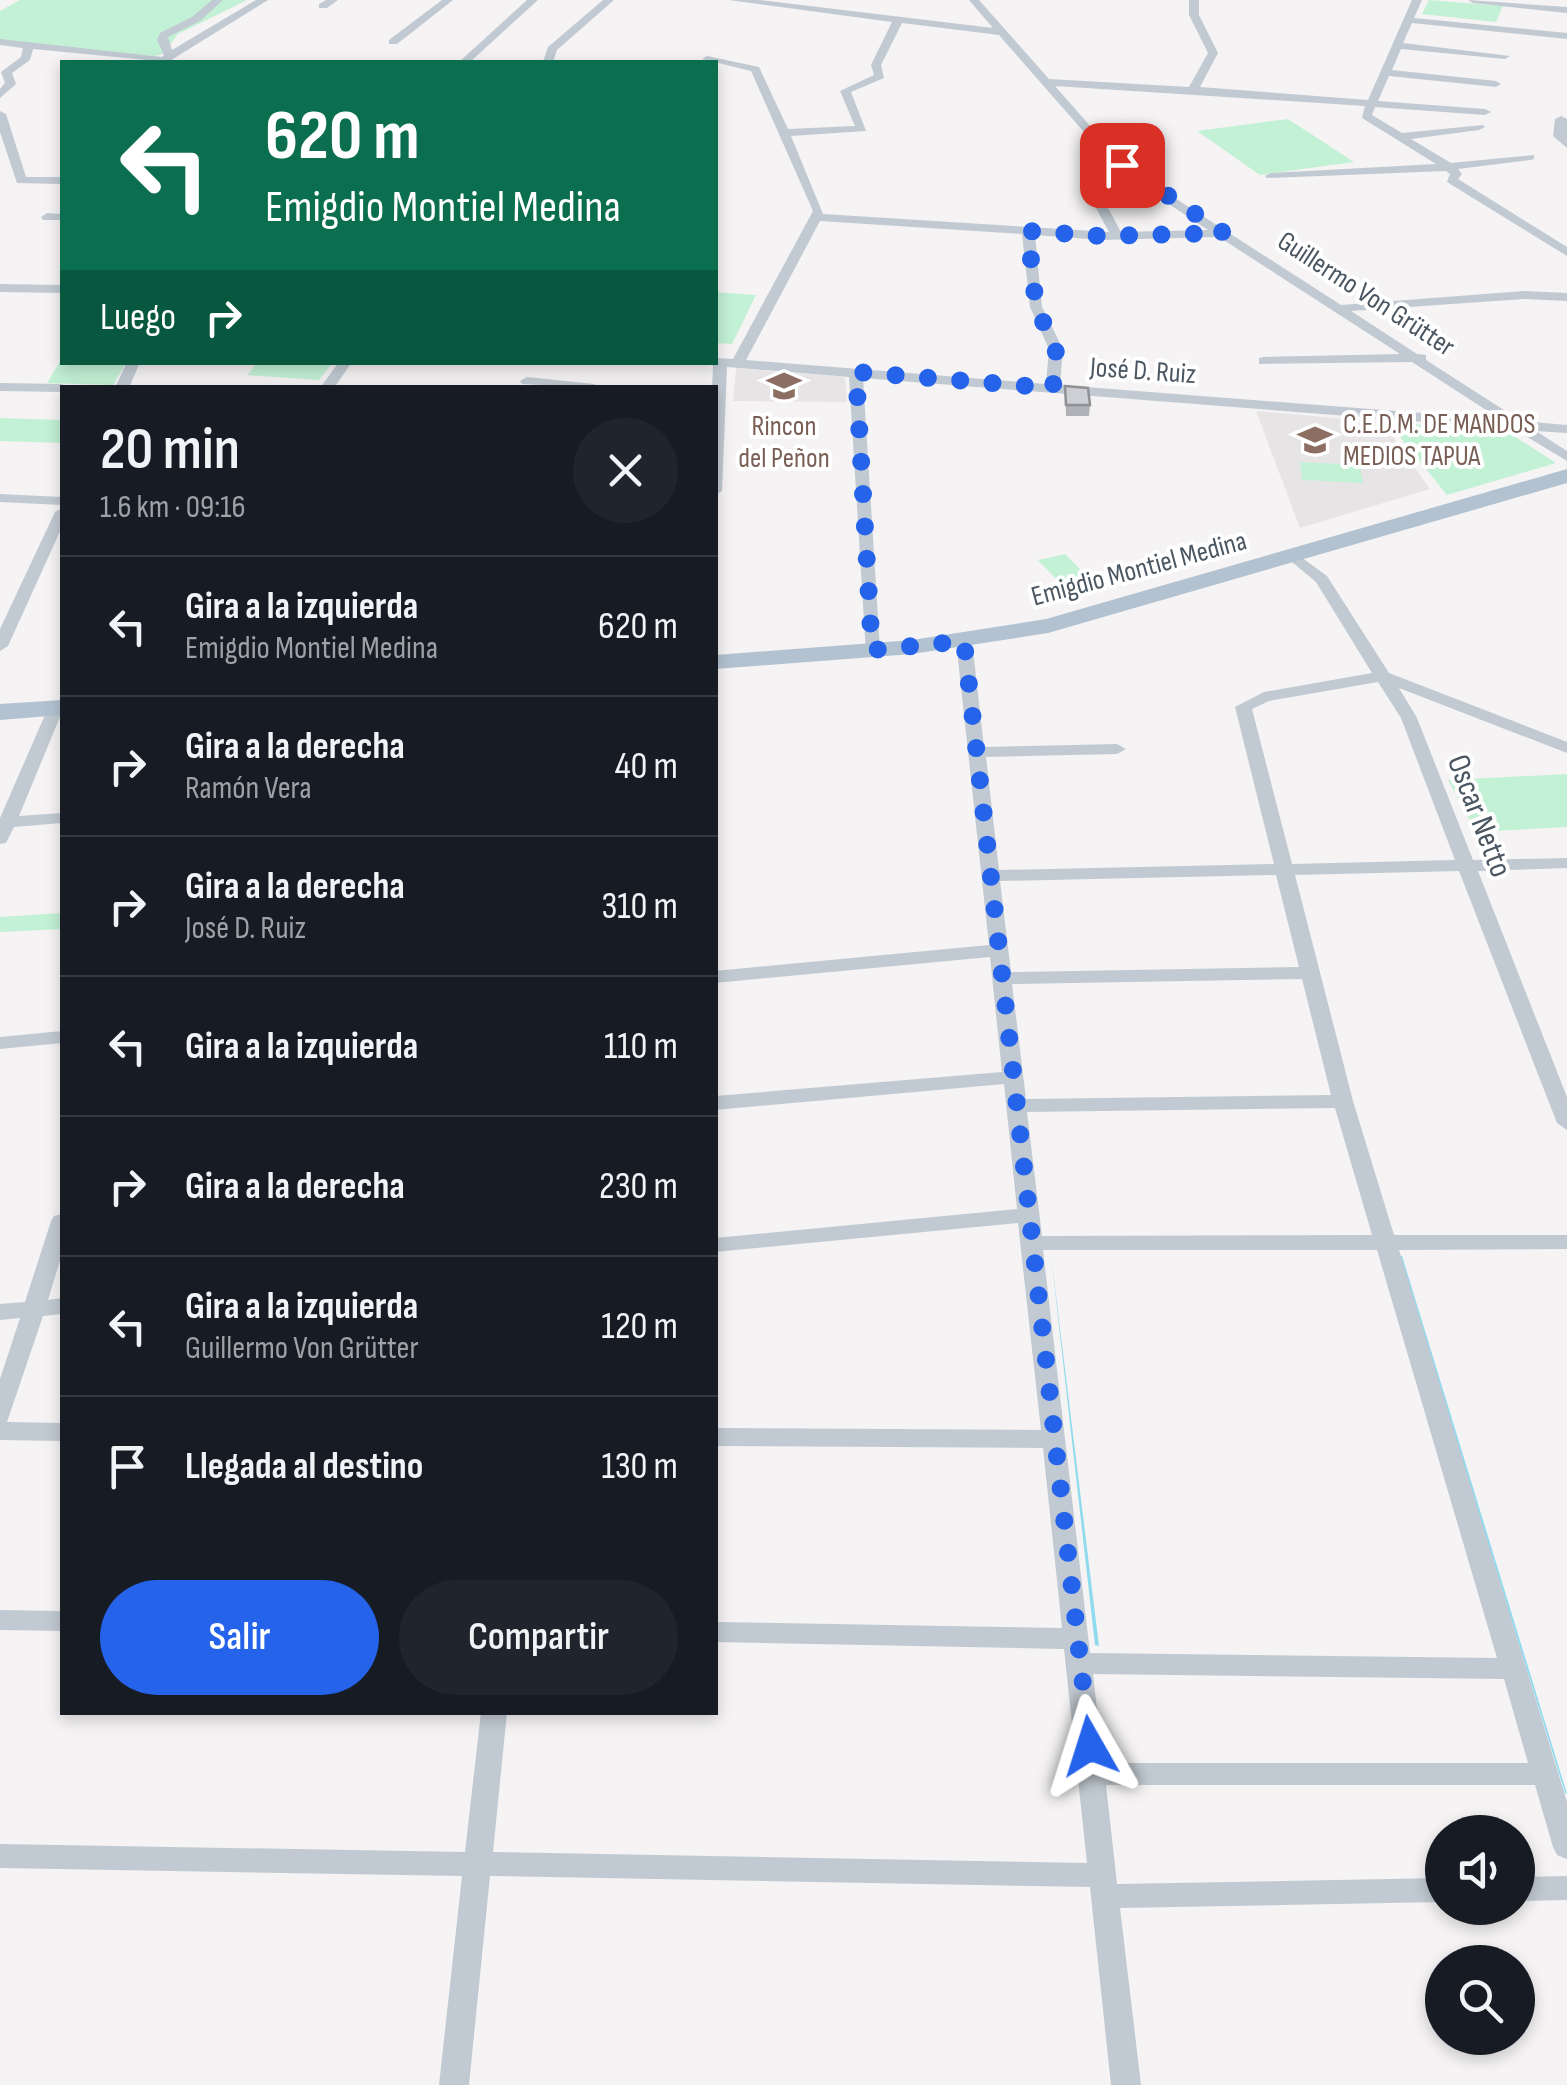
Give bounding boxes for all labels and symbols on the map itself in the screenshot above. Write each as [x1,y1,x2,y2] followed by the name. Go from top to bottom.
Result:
[1080,123,1165,208] pin
[1271,225,1461,363] street label: Guillermo Von Grütter
[1088,351,1197,391] street label: José D. Ruiz
[765,367,803,405] school or university icon: Rincon del Peñon
[1343,408,1535,473] place label: C.E.D.M. DE MANDOS MEDIOS TAPUA
[738,410,830,475] place label: Rincon del Peñon
[1296,421,1334,459] school or university icon: C.E.D.M. DE MANDOS MEDIOS TAPUA
[1028,524,1250,614] street label: Emigdio Montiel Medina
[1438,749,1520,883] street label: Oscar Netto
[1038,1694,1142,1798] position arrow

